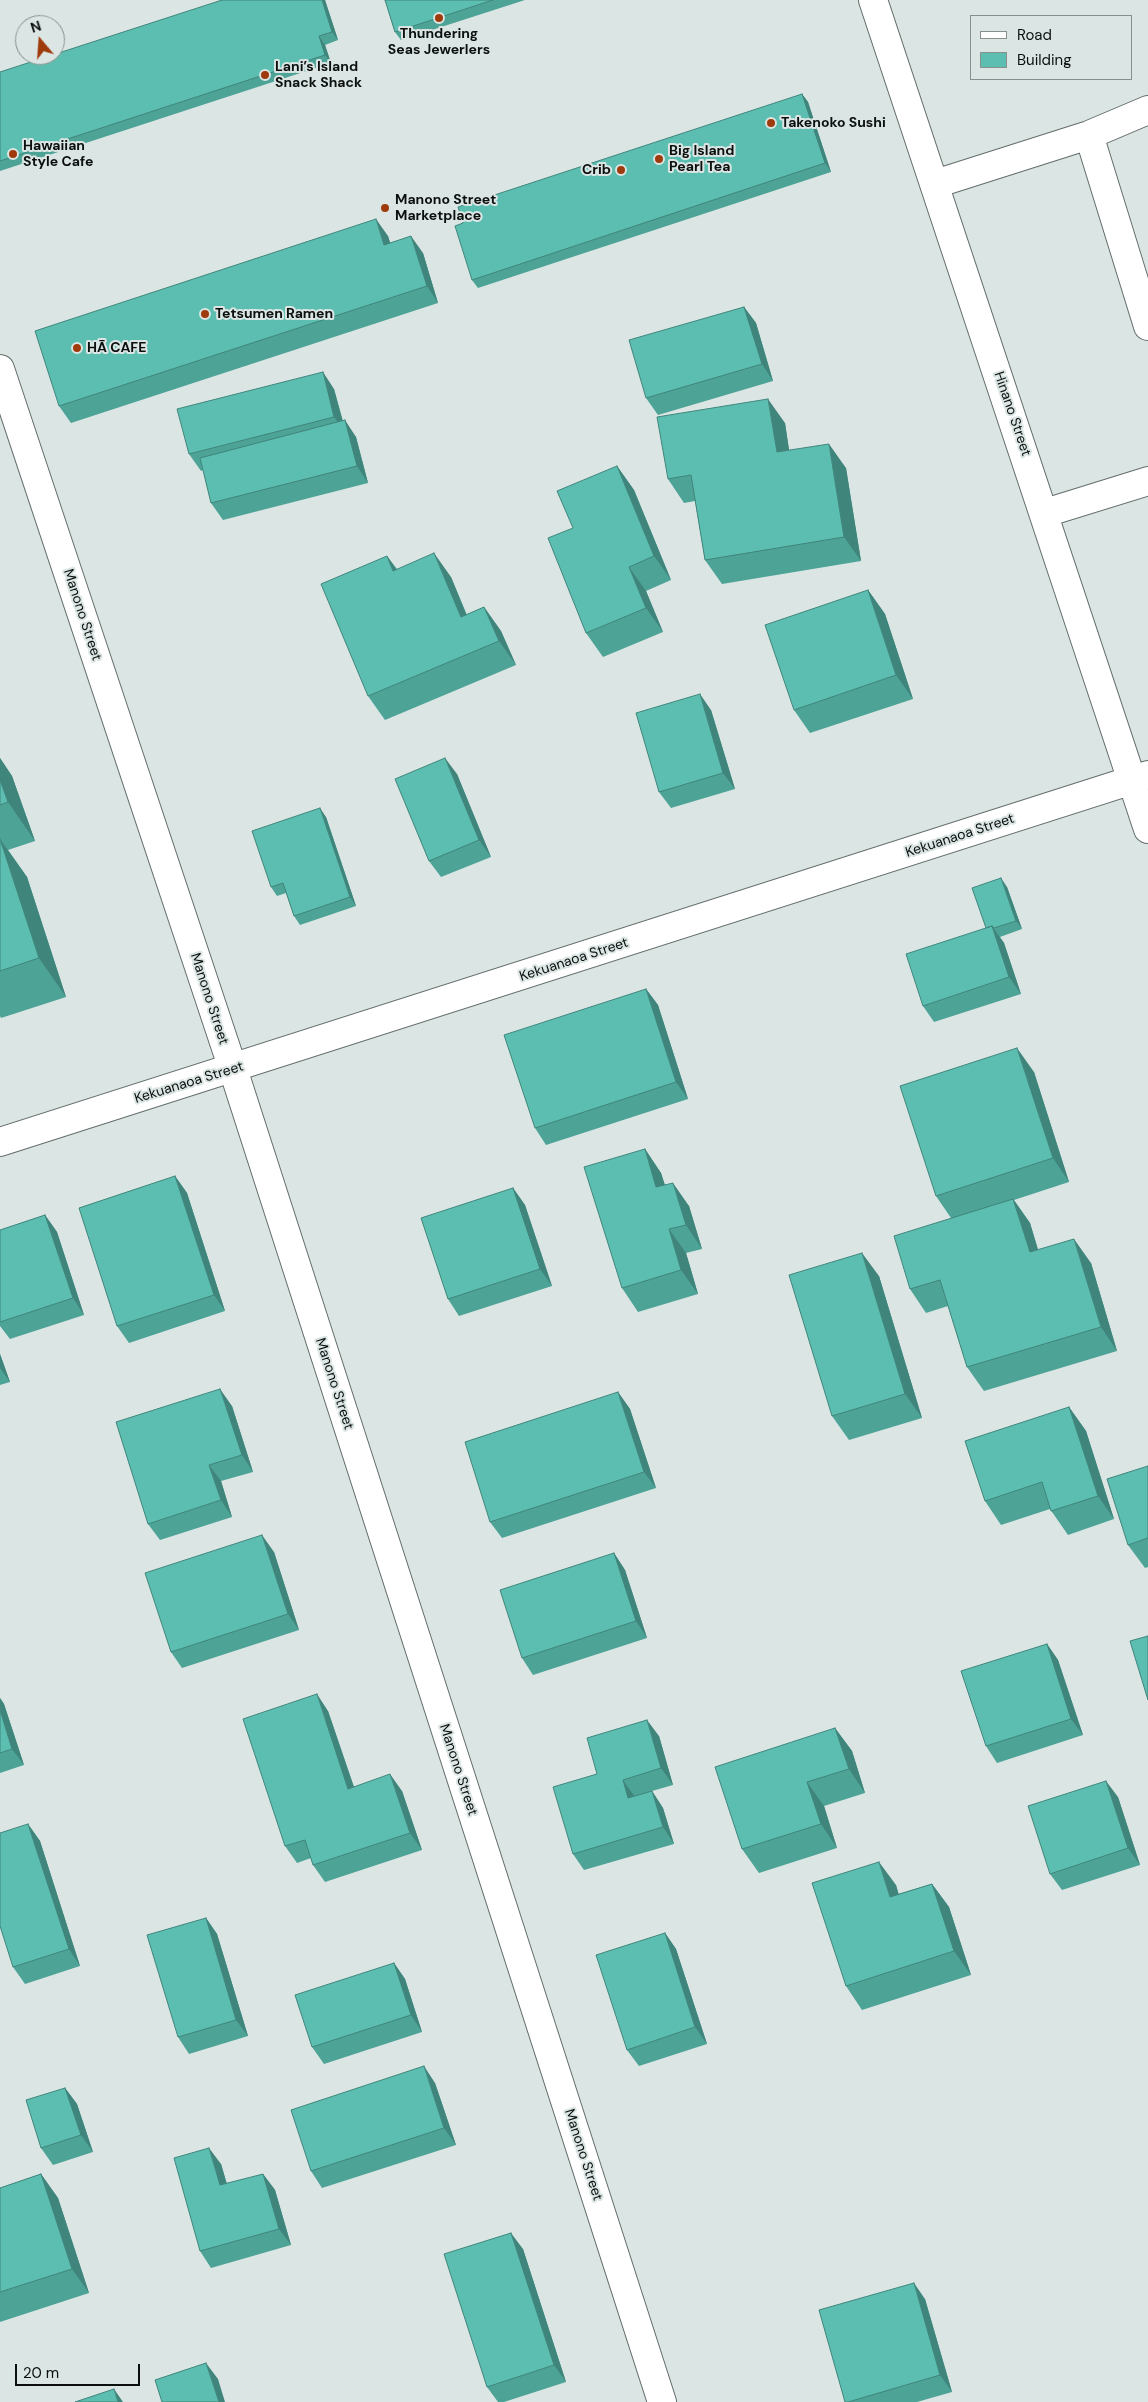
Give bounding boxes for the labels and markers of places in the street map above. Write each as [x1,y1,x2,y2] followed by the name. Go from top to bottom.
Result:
[433,12,445,24] marker: Thundering Seas Jewerlers
[388,26,490,58] place label: Thundering Seas Jewerlers
[275,59,362,92] place label: Lani’s Island Snack Shack
[259,69,271,81] marker: Lani’s Island Snack Shack
[781,115,886,131] place label: Takenoko Sushi
[765,117,777,129] marker: Takenoko Sushi
[23,138,93,170] place label: Hawaiian Style Cafe
[669,143,734,176] place label: Big Island Pearl Tea
[7,148,19,160] marker: Hawaiian Style Cafe
[653,153,665,165] marker: Big Island Pearl Tea
[582,162,611,178] place label: Crib
[615,164,627,176] marker: Crib
[395,192,496,224] place label: Manono Street Marketplace
[379,202,391,214] marker: Manono Street Marketplace
[215,306,333,322] place label: Tetsumen Ramen
[199,308,211,320] marker: Tetsumen Ramen
[87,340,146,356] place label: HĀ CAFE
[71,342,83,354] marker: HĀ CAFE

